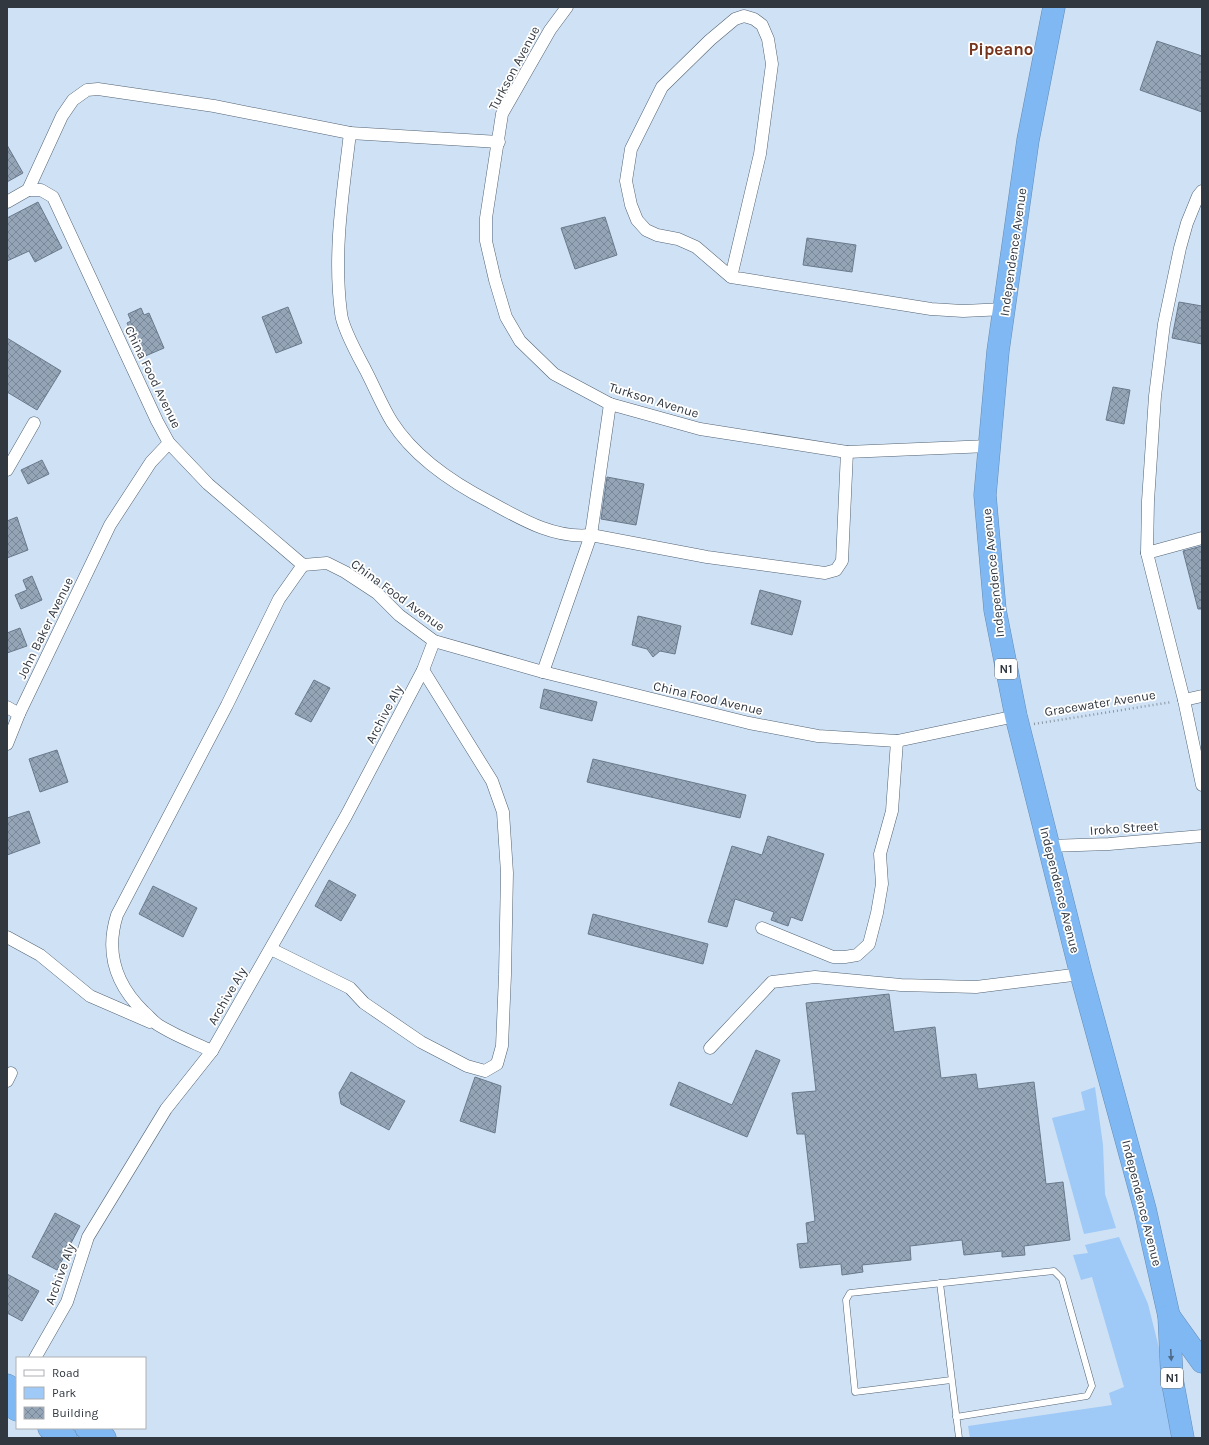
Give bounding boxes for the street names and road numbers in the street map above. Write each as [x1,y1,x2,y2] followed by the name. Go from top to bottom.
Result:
[486,23,543,113] street label: Turkson Avenue
[997,187,1029,317] street label: Independence Avenue
[122,323,184,431] street label: China Food Avenue
[607,379,701,421] street label: Turkson Avenue
[979,508,1007,638] street label: Independence Avenue
[348,556,448,634] street label: China Food Avenue
[14,575,76,681] street label: John Baker Avenue
[995,659,1017,679] road number: N1
[652,678,765,718] street label: China Food Avenue
[362,682,406,746] street label: Archive Aly
[1043,687,1157,719] street label: Gracewater Avenue
[1089,818,1159,838] street label: Iroko Street
[1037,825,1083,955] street label: Independence Avenue
[204,965,250,1027] street label: Archive Aly
[1119,1138,1165,1268] street label: Independence Avenue
[42,1241,78,1307] street label: Archive Aly
[1161,1368,1183,1388] road number: N1

